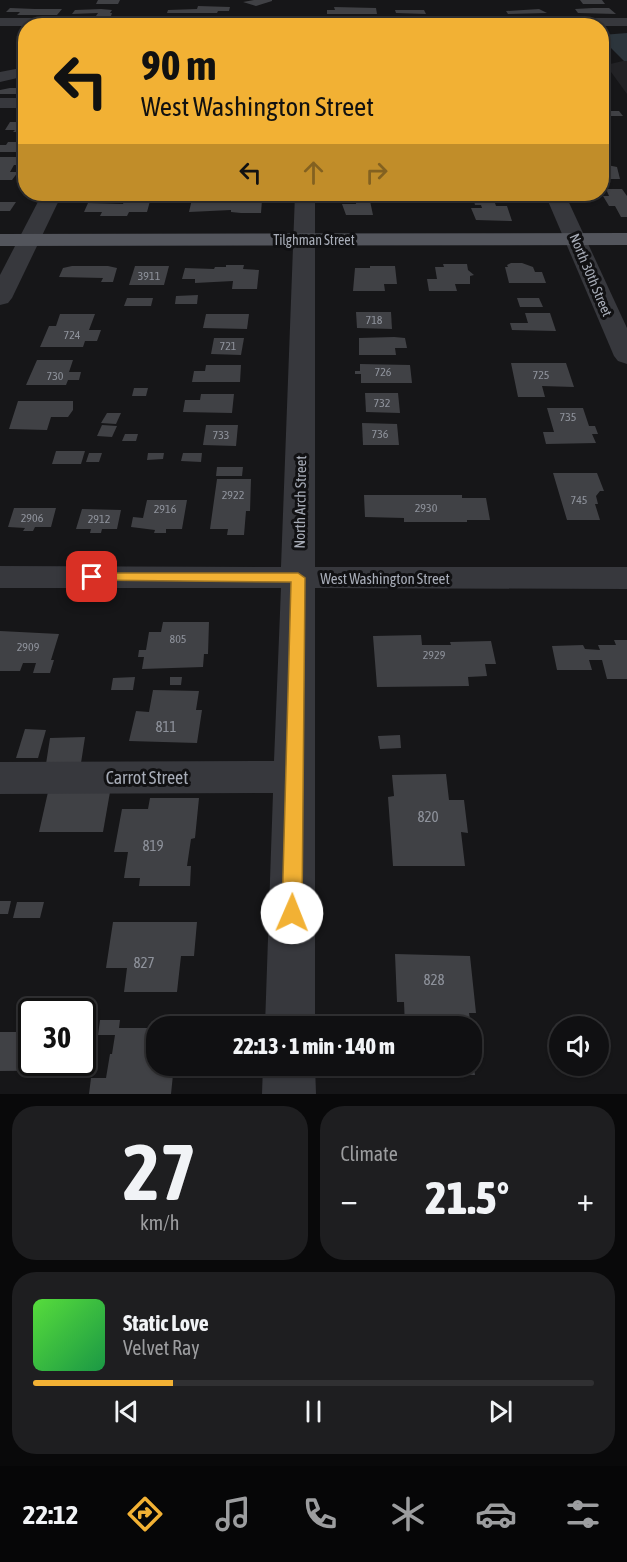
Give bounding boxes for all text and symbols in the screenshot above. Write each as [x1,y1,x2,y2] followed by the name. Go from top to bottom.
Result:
[141,41,216,89] text: 90 m
[42,42,120,120] icon: left
[141,91,374,122] text: West Washington Street
[234,156,267,189] icon: left
[297,156,330,189] icon: ahead
[360,156,393,189] icon: right
[566,231,616,319] street label: North 30th Street
[273,232,355,248] street label: Tilghman Street
[138,269,161,283] house number: 3911
[366,313,383,327] house number: 718
[64,328,81,342] house number: 724
[220,339,237,353] house number: 721
[375,365,392,379] house number: 726
[533,368,549,382] house number: 725
[47,369,64,383] house number: 730
[374,396,390,410] house number: 732
[560,410,576,424] house number: 735
[372,427,389,441] house number: 736
[213,428,229,442] house number: 733
[291,455,309,549] street label: North Arch Street
[222,488,244,502] house number: 2922
[571,493,587,507] house number: 745
[415,501,438,515] house number: 2930
[154,502,177,516] house number: 2916
[21,511,44,525] house number: 2906
[88,512,110,526] house number: 2912
[66,551,117,602] pin
[75,560,108,593] icon: arrive
[320,570,450,587] street label: West Washington Street
[170,632,186,646] house number: 805
[17,640,40,654] house number: 2909
[423,648,446,662] house number: 2929
[155,718,177,735] house number: 811
[106,767,188,788] street label: Carrot Street
[417,808,439,825] house number: 820
[142,837,164,854] house number: 819
[260,881,324,945] position arrow
[133,954,155,971] house number: 827
[423,971,445,988] house number: 828
[18,998,96,1076] speed limit sign: 30
[549,1016,609,1076] map controls
[549,1016,609,1076] button: sound
[233,1033,395,1059] text: 22:13 · 1 min · 140 m
[123,1127,196,1217] text: 27
[341,1142,398,1165] text: Climate
[425,1172,509,1224] text: 21.5°
[341,1180,358,1218] text: −
[577,1180,594,1218] text: +
[140,1211,180,1234] text: km/h
[123,1310,209,1336] text: Static Love
[123,1336,200,1359] text: Velvet Ray
[110,1395,143,1428] icon: previous
[297,1395,330,1428] icon: pause
[484,1395,517,1428] icon: next
[124,1493,166,1535] icon: directions
[212,1493,254,1535] icon: music
[299,1493,341,1535] icon: phone
[387,1493,429,1535] icon: climate
[475,1493,517,1535] icon: car
[562,1493,604,1535] icon: filters
[23,1499,78,1530] text: 22:12

